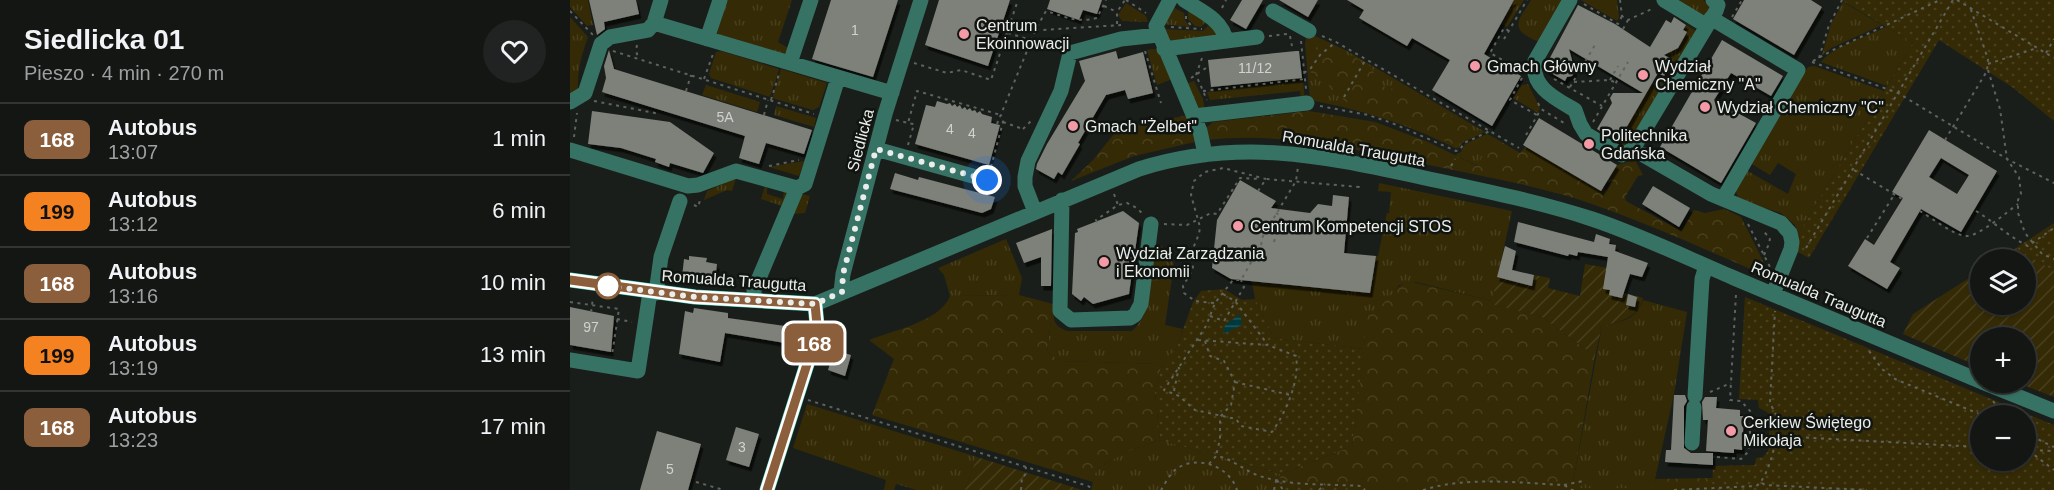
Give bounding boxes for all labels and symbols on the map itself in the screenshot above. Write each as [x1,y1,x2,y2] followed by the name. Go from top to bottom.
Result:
[976,17,1069,52] place label: Centrum Ekoinnowacji
[851,22,859,38] house number: 1
[957,27,971,41] marker: Centrum Ekoinnowacji
[1487,58,1596,75] place label: Gmach Główny
[1655,58,1761,93] place label: Wydział Chemiczny "A"
[1468,59,1482,73] marker: Gmach Główny
[1238,60,1272,76] house number: 11/12
[1636,68,1650,82] marker: Wydział Chemiczny "A"
[1717,99,1884,116] place label: Wydział Chemiczny "C"
[1698,100,1712,114] marker: Wydział Chemiczny "C"
[844,107,877,173] street label: Siedlicka
[716,109,734,125] house number: 5A
[1085,117,1197,135] place label: Gmach "Żelbet"
[1066,119,1080,133] marker: Gmach "Żelbet"
[946,121,954,137] house number: 4
[968,125,976,141] house number: 4
[1601,127,1687,162] place label: Politechnika Gdańska
[1281,128,1427,169] street label: Romualda Traugutta
[1582,137,1596,151] marker: Politechnika Gdańska
[972,165,1002,195] your location
[1250,218,1452,235] place label: Centrum Kompetencji STOS
[1231,219,1245,233] marker: Centrum Kompetencji STOS
[1116,245,1264,280] place label: Wydział Zarządzania i Ekonomii
[1097,255,1111,269] marker: Wydział Zarządzania i Ekonomii
[1749,258,1889,331] street label: Romualda Traugutta
[661,267,807,294] street label: Romualda Traugutta
[595,273,621,299] unlabelled marker
[583,319,599,335] house number: 97
[780,324,848,362] line badge: 168
[1743,413,1871,449] place label: Cerkiew Świętego Mikołaja
[1724,424,1738,438] marker: Cerkiew Świętego Mikołaja
[738,439,746,455] house number: 3
[666,461,674,477] house number: 5

